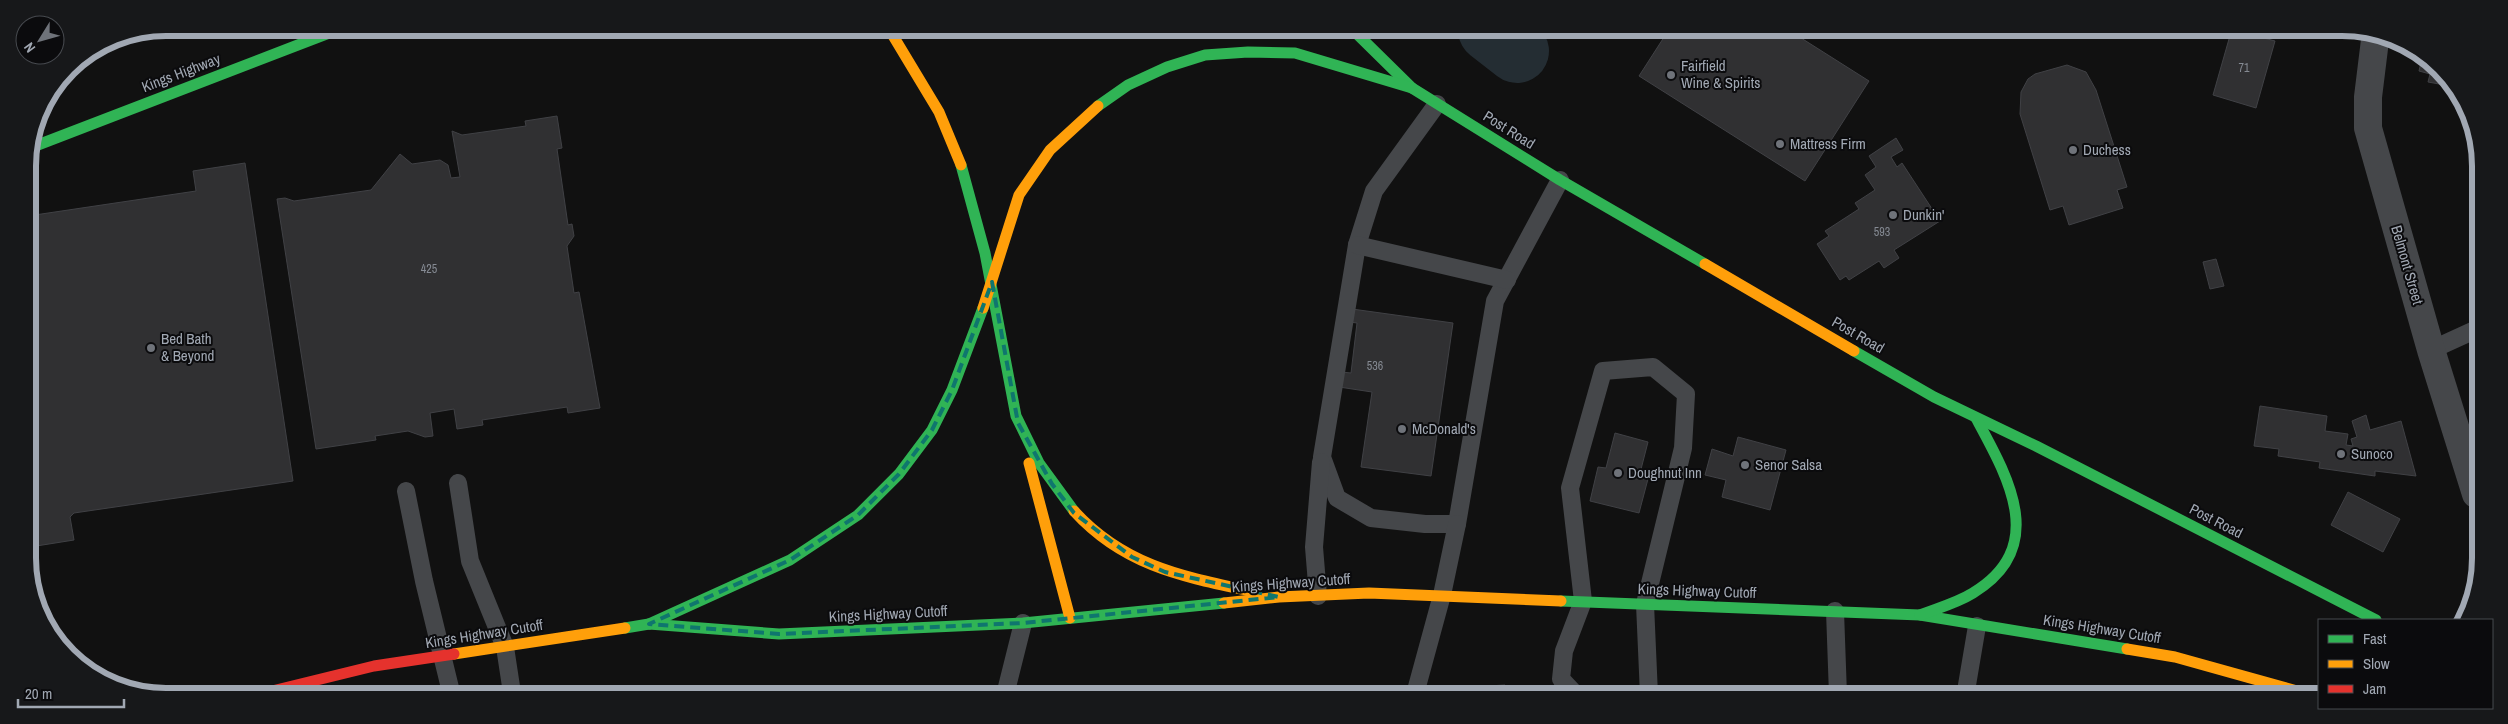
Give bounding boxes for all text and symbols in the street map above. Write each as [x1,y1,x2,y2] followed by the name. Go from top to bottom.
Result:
[15,15,65,65] north arrow
[20,39,39,57] text: N
[138,48,224,97] street label: Kings Highway
[1681,55,1760,93] place label: Fairfield Wine & Spirits
[2239,60,2250,76] house number: 71
[1665,69,1677,81] marker: Fairfield Wine & Spirits
[1479,105,1539,154] street label: Post Road
[1790,133,1866,154] place label: Mattress Firm
[1774,138,1786,150] marker: Mattress Firm
[2083,139,2131,160] place label: Duchess
[2067,144,2079,156] marker: Duchess
[1903,204,1944,225] place label: Dunkin'
[1887,209,1899,221] marker: Dunkin'
[2386,223,2429,307] street label: Belmont Street
[1874,224,1890,240] house number: 593
[421,261,438,277] house number: 425
[1828,311,1888,358] street label: Post Road
[161,328,214,366] place label: Bed Bath & Beyond
[145,342,157,354] marker: Bed Bath & Beyond
[1367,358,1383,374] house number: 536
[1412,418,1476,439] place label: McDonald's
[1396,423,1408,435] marker: McDonald's
[2351,443,2393,464] place label: Sunoco
[2335,448,2347,460] marker: Sunoco
[1755,454,1822,475] place label: Senor Salsa
[1739,459,1751,471] marker: Senor Salsa
[1628,462,1702,483] place label: Doughnut Inn
[1612,467,1624,479] marker: Doughnut Inn
[2186,498,2247,543] street label: Post Road
[1231,568,1351,597] street label: Kings Highway Cutoff
[1637,578,1757,603] street label: Kings Highway Cutoff
[828,600,948,627] street label: Kings Highway Cutoff
[2042,609,2163,648] street label: Kings Highway Cutoff
[424,614,545,653] street label: Kings Highway Cutoff
[2318,619,2493,709] legend
[2363,628,2387,649] text: Fast
[2363,653,2390,674] text: Slow
[18,676,124,708] scale bar
[2363,678,2386,699] text: Jam
[25,683,52,704] text: 20 m

